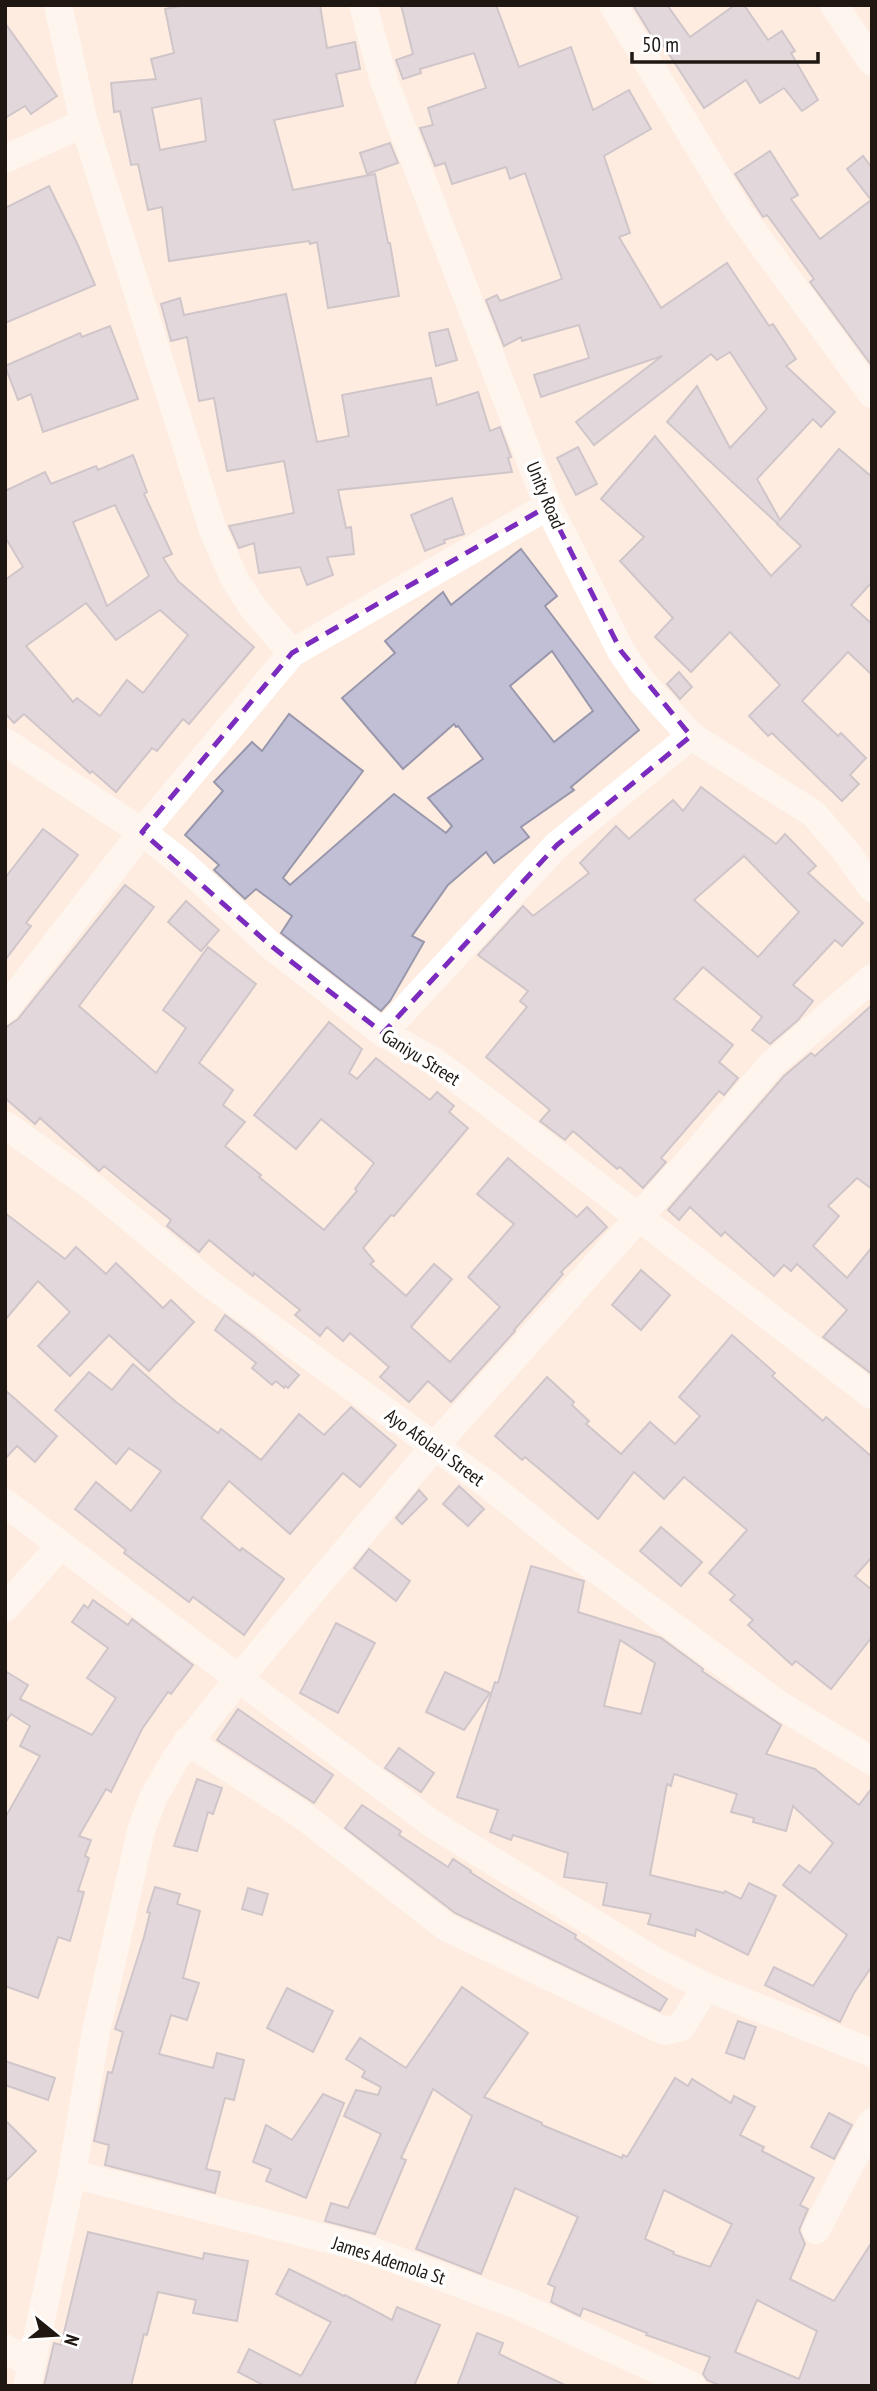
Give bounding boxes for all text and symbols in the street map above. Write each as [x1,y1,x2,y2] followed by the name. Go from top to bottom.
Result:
[632,21,818,65] scale bar
[642,31,679,58] text: 50 m
[521,458,571,532] street label: Unity Road
[377,1023,465,1091] street label: Ganiyu Street
[381,1403,490,1492] street label: Ayo Afolabi Street
[329,2230,449,2290] street label: James Ademola St
[21,2300,91,2370] north arrow
[59,2332,85,2349] text: N

